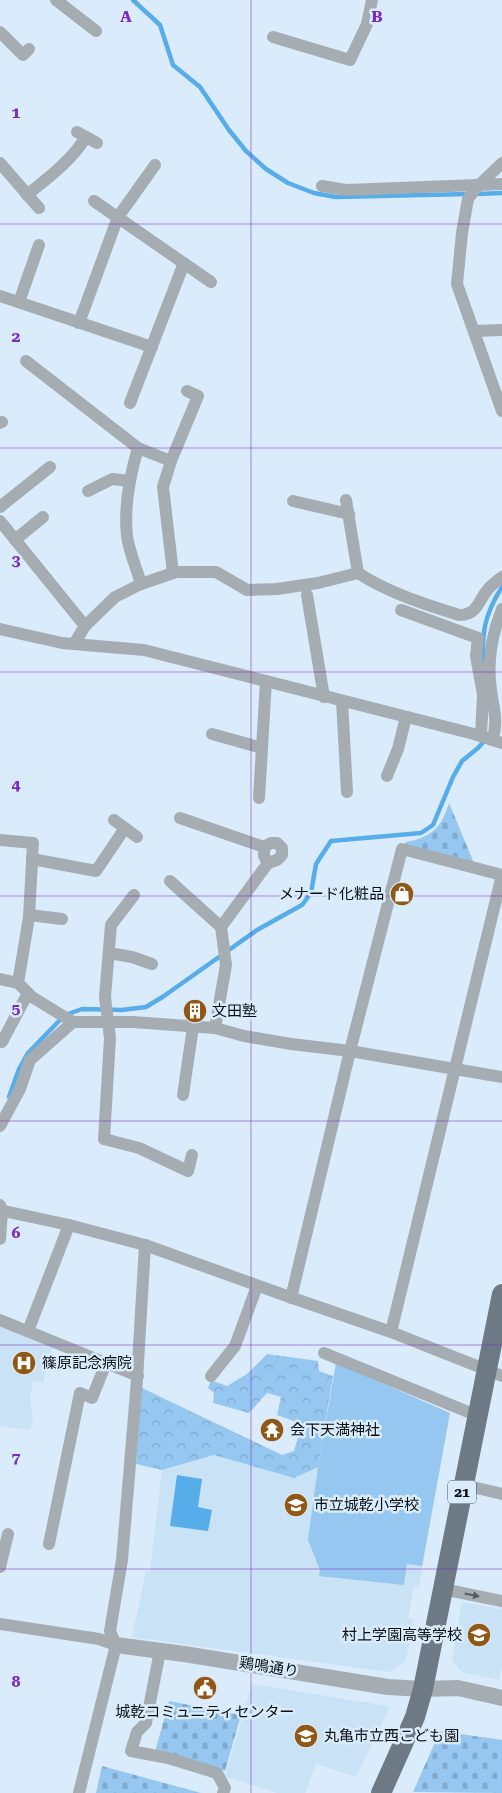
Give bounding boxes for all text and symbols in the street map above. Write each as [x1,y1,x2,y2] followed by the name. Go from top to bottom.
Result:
[120,7,132,26] text: A
[371,7,383,26] text: B
[12,103,21,122] text: 1
[12,327,21,346] text: 2
[12,551,21,570] text: 3
[12,775,21,794] text: 4
[389,881,415,907] shop icon: メナード化粧品
[279,885,384,903] place label: メナード化粧品
[182,998,208,1024] building icon: 文田塾
[12,999,21,1018] text: 5
[212,1002,257,1020] place label: 文田塾
[12,1223,21,1242] text: 6
[11,1350,37,1376] hospital icon: 篠原記念病院
[42,1354,132,1372] place label: 篠原記念病院
[259,1417,285,1443] temple icon: 会下天満神社
[290,1421,380,1439] place label: 会下天満神社
[12,1448,21,1467] text: 7
[448,1480,476,1504] road number: 21
[283,1492,309,1518] school or university icon: 市立城乾小学校
[314,1496,419,1514] place label: 市立城乾小学校
[465,1591,480,1599] one-way arrow
[466,1622,492,1648] school or university icon: 村上学園高等学校
[342,1626,462,1644] place label: 村上学園高等学校
[238,1653,300,1681] street label: 鶏鳴通り
[12,1672,21,1691] text: 8
[192,1675,218,1701] public building icon: 城乾コミュニティセンター
[115,1703,295,1721] place label: 城乾コミュニティセンター
[293,1723,319,1749] school or university icon: 丸亀市立西こども園
[324,1727,459,1745] place label: 丸亀市立西こども園

